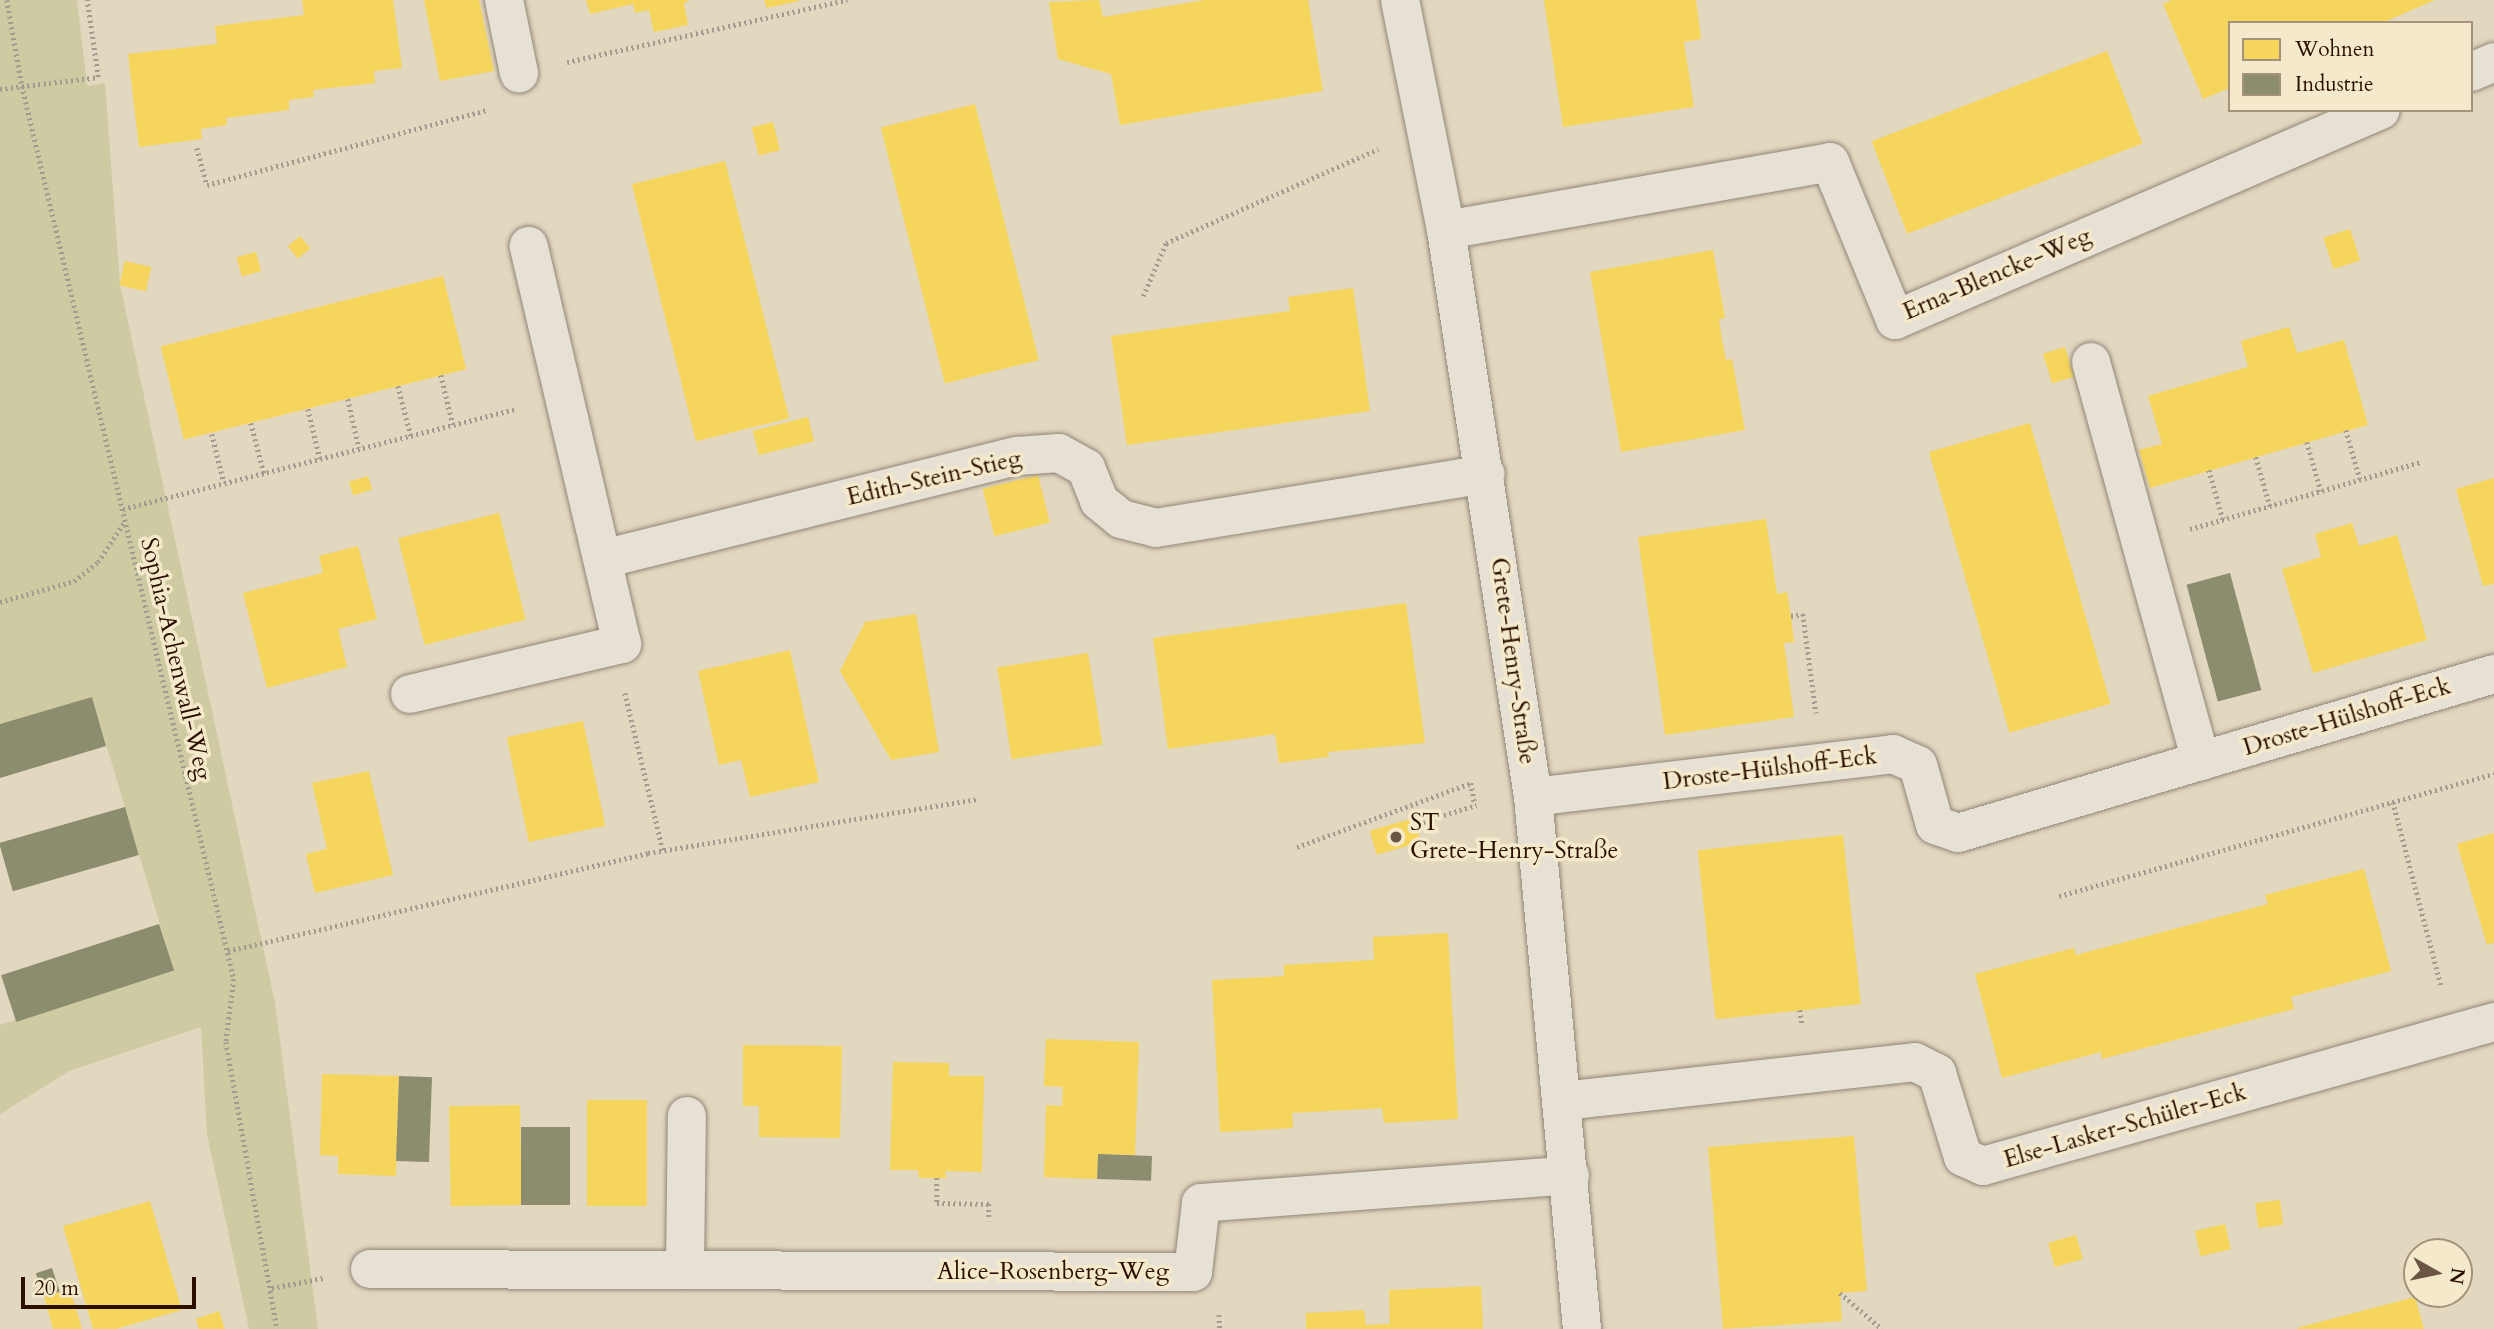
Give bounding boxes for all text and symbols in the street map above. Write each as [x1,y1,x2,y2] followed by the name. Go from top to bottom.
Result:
[2228,21,2473,112] legend
[2295,35,2374,64] text: Wohnen
[2295,70,2374,99] text: Industrie
[1899,221,2095,327] street label: Erna-Blencke-Weg
[844,444,1024,512] street label: Edith-Stein-Stieg
[134,535,218,783] street label: Sophia-Achenwall-Weg
[1484,556,1542,766] street label: Grete-Henry-Straße
[2240,672,2454,762] street label: Droste-Hülshoff-Eck
[1661,742,1879,796] street label: Droste-Hülshoff-Eck
[1410,809,1618,865] place label: ST Grete-Henry-Straße
[1388,829,1404,845] marker: ST Grete-Henry-Straße
[2000,1078,2250,1174] street label: Else-Lasker-Schüler-Eck
[2403,1238,2473,1308] north arrow
[937,1258,1169,1286] street label: Alice-Rosenberg-Weg
[24,1262,200,1306] scale bar
[2443,1266,2471,1286] text: N
[34,1274,79,1303] text: 20 m

